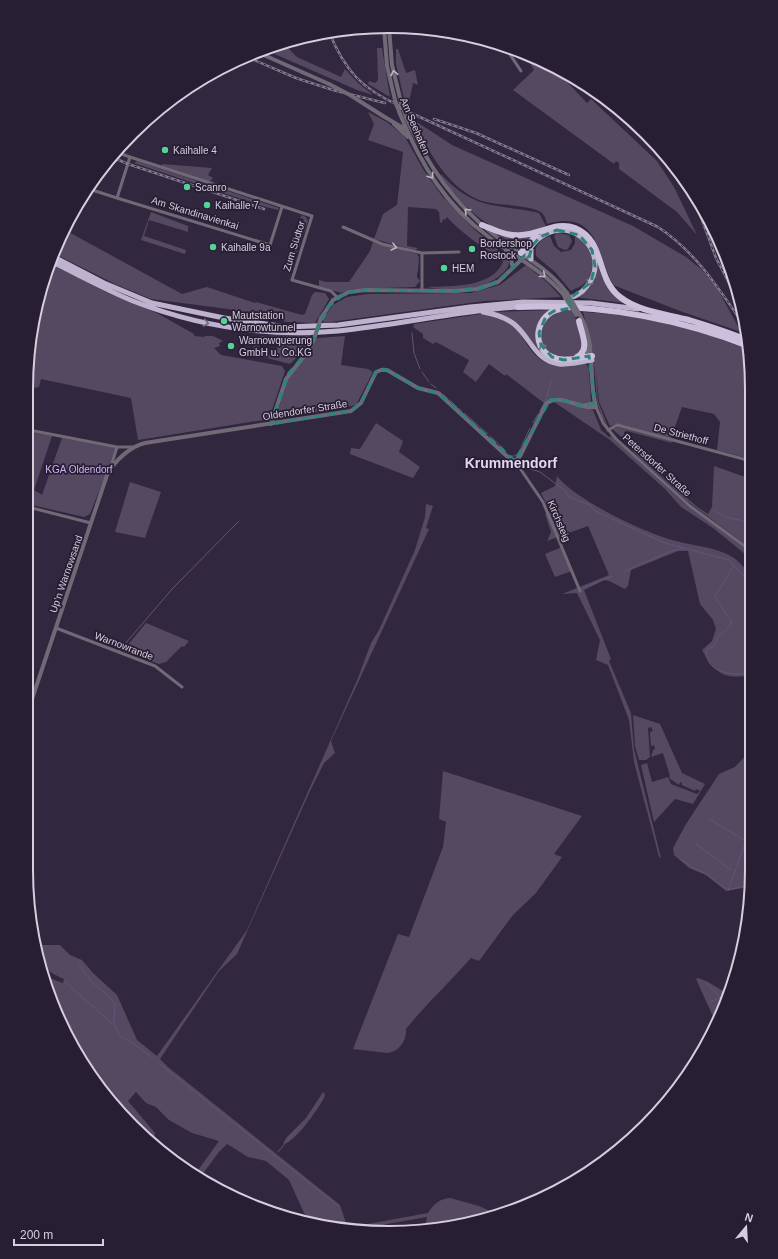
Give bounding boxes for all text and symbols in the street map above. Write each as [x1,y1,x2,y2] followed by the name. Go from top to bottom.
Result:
[390,70,398,76] one-way arrow
[398,96,432,156] street label: Am Seehafen
[160,145,170,155] marker: Kaihalle 4
[173,145,217,156] place label: Kaihalle 4
[426,172,433,179] one-way arrow
[182,182,192,192] marker: Scanro
[195,182,227,193] place label: Scanro
[150,194,240,232] street label: Am Skandinavienkai
[202,200,212,210] marker: Kaihalle 7
[215,200,259,211] place label: Kaihalle 7
[464,208,472,216] one-way arrow
[281,219,307,273] street label: Zum Südtor
[480,238,532,261] place label: Bordershop Rostock
[208,242,218,252] marker: Kaihalle 9a
[221,242,271,253] place label: Kaihalle 9a
[390,242,397,251] one-way arrow
[467,244,477,254] marker: Bordershop Rostock
[439,263,449,273] marker: HEM
[452,263,474,274] place label: HEM
[539,271,546,278] one-way arrow
[586,279,594,286] one-way arrow
[232,310,296,333] place label: Mautstation Warnowtunnel
[219,316,229,326] marker: Mautstation Warnowtunnel
[203,318,209,326] one-way arrow
[239,335,312,358] place label: Warnowquerung GmbH u. Co.KG
[226,341,236,351] marker: Warnowquerung GmbH u. Co.KG
[539,343,547,350] one-way arrow
[262,398,349,422] street label: Oldendorfer Straße
[653,422,709,447] street label: De Striethoff
[621,432,694,499] street label: Petersdorfer Straße
[465,455,558,471] district label: Krummendorf
[45,464,113,475] park label: KGA Oldendorf
[545,499,573,543] street label: Kirchsteig
[48,534,84,614] street label: Up’n Warnowsand
[93,630,155,662] street label: Warnowrande
[726,1207,766,1247] north arrow
[743,1211,755,1224] text: N
[14,1221,103,1247] scale bar
[20,1228,53,1242] text: 200 m

